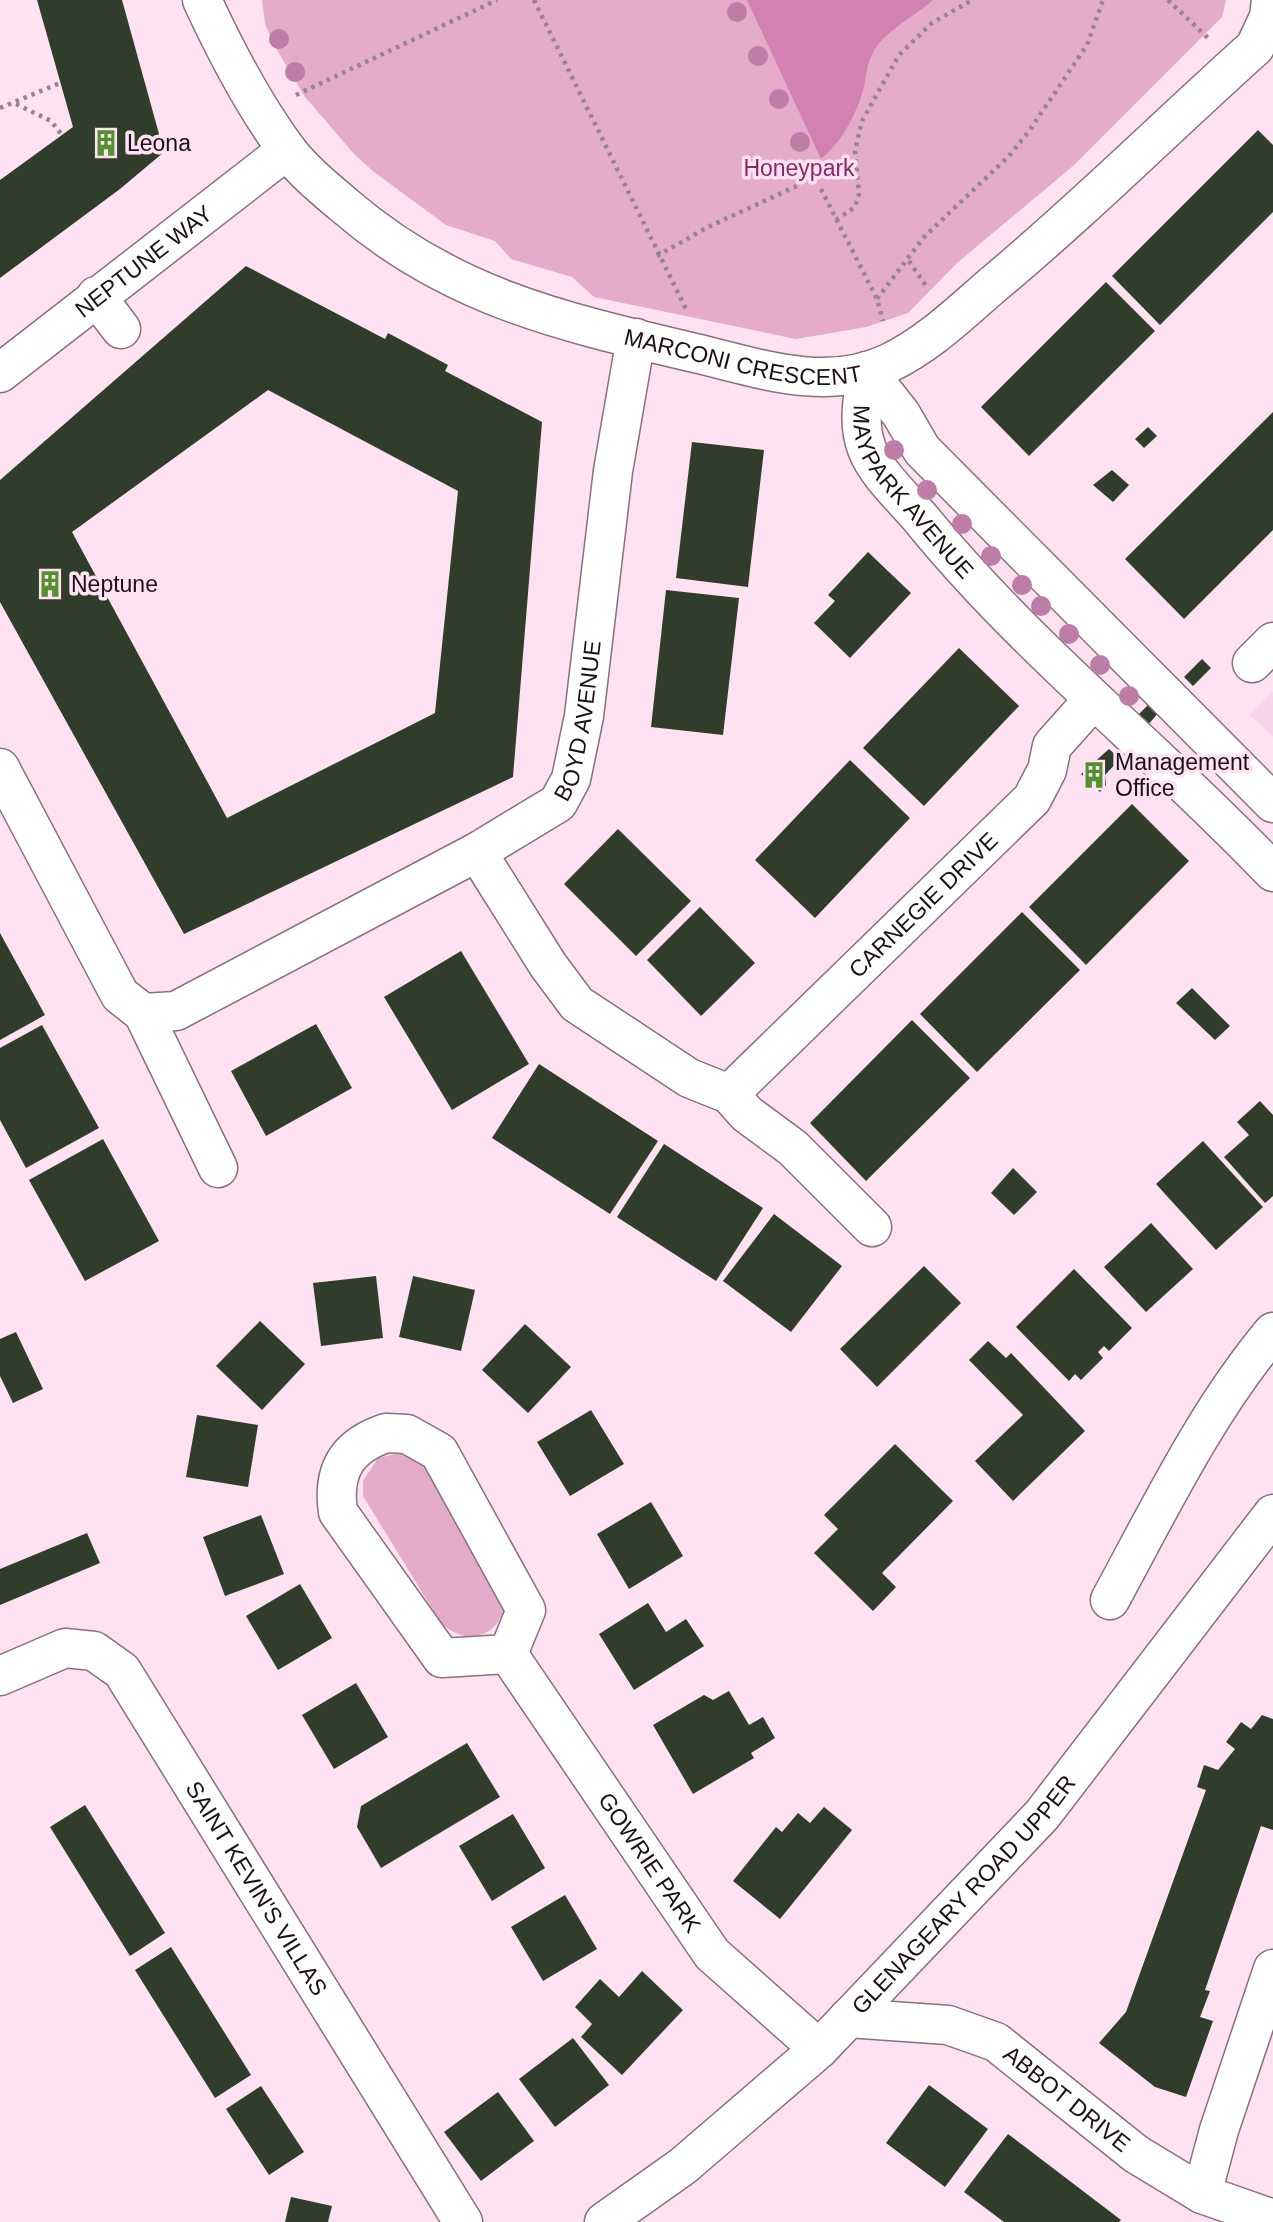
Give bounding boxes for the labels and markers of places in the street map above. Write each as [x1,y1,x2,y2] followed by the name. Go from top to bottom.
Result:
[91,128,121,158] building icon: Leona
[127,130,191,156] place label: Leona
[35,569,65,599] building icon: Neptune
[71,571,158,597] place label: Neptune
[1115,749,1250,801] place label: Management Office
[1079,760,1109,790] building icon: Management Office

